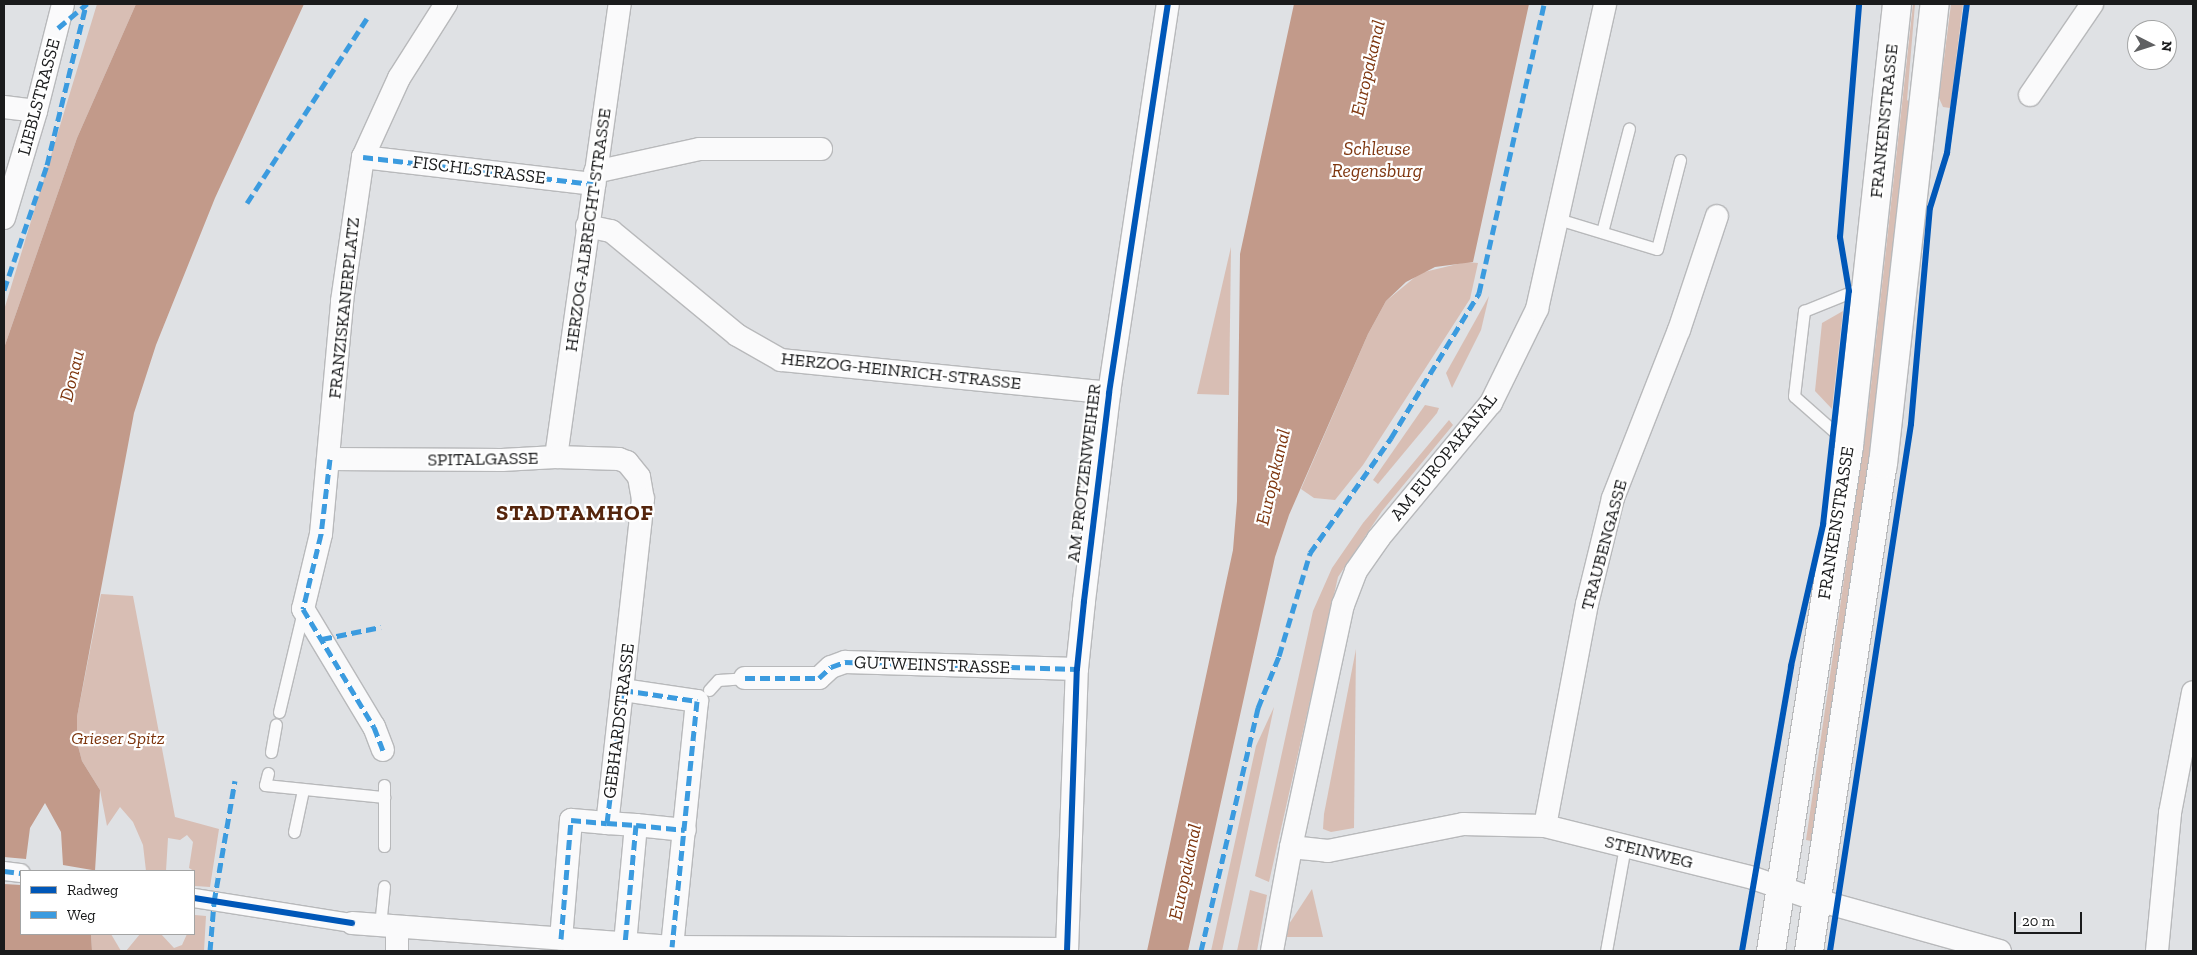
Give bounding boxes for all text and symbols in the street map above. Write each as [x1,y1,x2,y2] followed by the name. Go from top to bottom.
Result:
[1346,18,1390,118] water label: Europakanal
[2127,20,2177,70] north arrow
[13,36,65,158] street label: LIEBLSTRASSE
[2158,40,2175,52] text: N
[1865,43,1903,199] street label: FRANKENSTRASSE
[560,107,616,353] street label: HERZOG-ALBRECHT-STRASSE
[1331,138,1423,182] water label: Schleuse Regensburg
[411,151,547,189] street label: FISCHLSTRASSE
[324,216,364,400] street label: FRANZISKANERPLATZ
[55,348,89,404] water label: Donau
[780,348,1022,394] street label: HERZOG-HEINRICH-STRASSE
[1062,382,1106,564] street label: AM PROTZENWEIHER
[1386,389,1502,525] street label: AM EUROPAKANAL
[1251,427,1295,527] water label: Europakanal
[1813,445,1859,601] street label: FRANKENSTRASSE
[427,447,539,471] street label: SPITALGASSE
[1576,477,1632,613] street label: TRAUBENGASSE
[495,500,655,526] district label: STADTAMHOF
[599,642,639,800] street label: GEBHARDSTRASSE
[854,651,1010,679] street label: GUTWEINSTRASSE
[71,727,165,749] park label: Grieser Spitz
[1164,822,1206,922] water label: Europakanal
[1603,831,1695,873] street label: STEINWEG
[20,870,195,935] legend
[67,881,118,899] text: Radweg
[2017,902,2084,934] scale bar
[67,906,96,924] text: Weg
[2022,912,2055,930] text: 20 m

